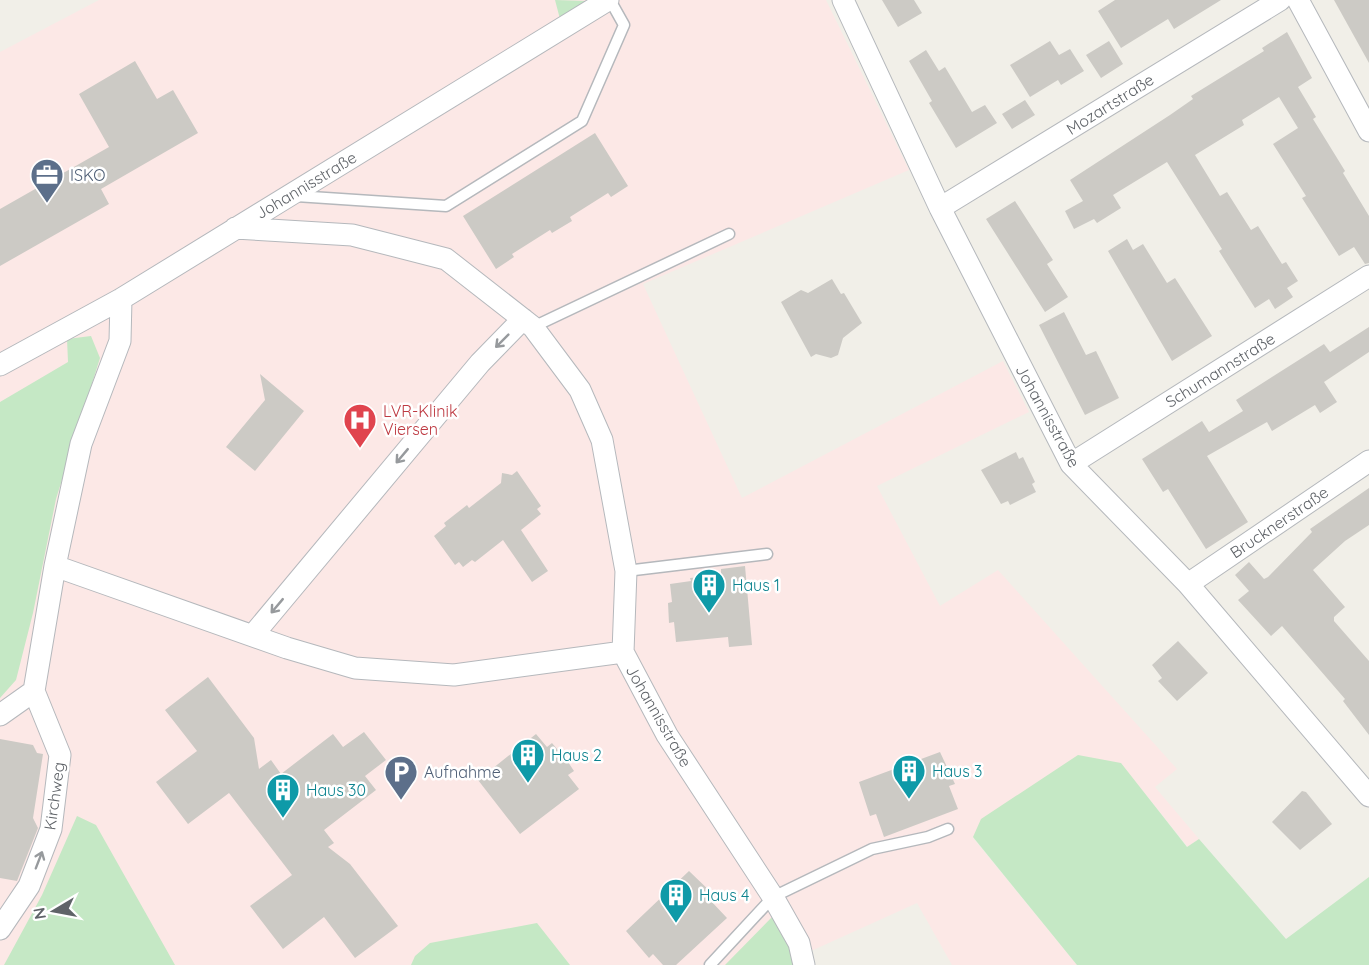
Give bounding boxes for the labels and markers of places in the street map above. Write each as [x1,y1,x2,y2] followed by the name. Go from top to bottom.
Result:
[29,157,65,204] office icon: ISKO
[70,165,106,185] place label: ISKO
[383,401,457,439] place label: LVR-Klinik Viersen
[342,402,378,449] hospital icon: LVR-Klinik Viersen
[691,567,727,614] building icon: Haus 1
[732,575,780,595] place label: Haus 1
[510,737,546,784] building icon: Haus 2
[551,745,602,765] place label: Haus 2
[891,753,927,800] building icon: Haus 3
[383,754,419,801] parking icon: Aufnahme
[932,761,982,781] place label: Haus 3
[424,762,501,782] place label: Aufnahme
[265,772,301,819] building icon: Haus 30
[306,780,366,800] place label: Haus 30
[658,877,694,924] building icon: Haus 4
[699,885,749,905] place label: Haus 4

